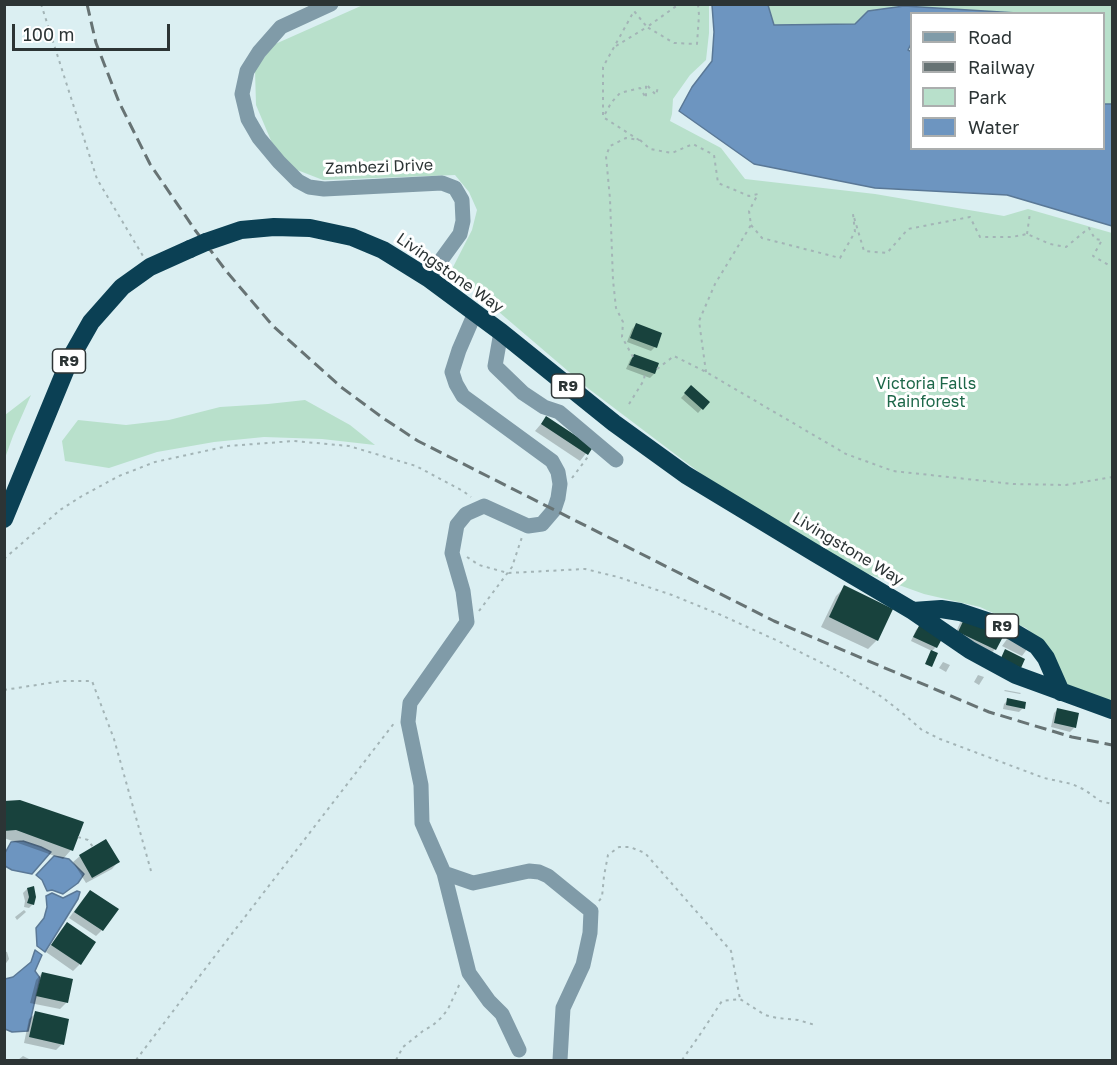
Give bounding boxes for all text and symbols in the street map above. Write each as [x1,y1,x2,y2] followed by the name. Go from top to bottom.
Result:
[15,12,172,50] scale bar
[910,12,1105,150] legend
[23,23,74,45] text: 100 m
[968,26,1012,48] text: Road
[968,56,1035,78] text: Railway
[968,86,1007,108] text: Park
[968,116,1019,138] text: Water
[325,156,433,178] street label: Zambezi Drive
[393,229,507,317] street label: Livingstone Way
[52,349,86,373] road number: R9
[552,374,584,398] road number: R9
[876,374,976,412] park label: Victoria Falls Rainforest
[789,508,907,590] street label: Livingstone Way
[986,614,1018,638] road number: R9

